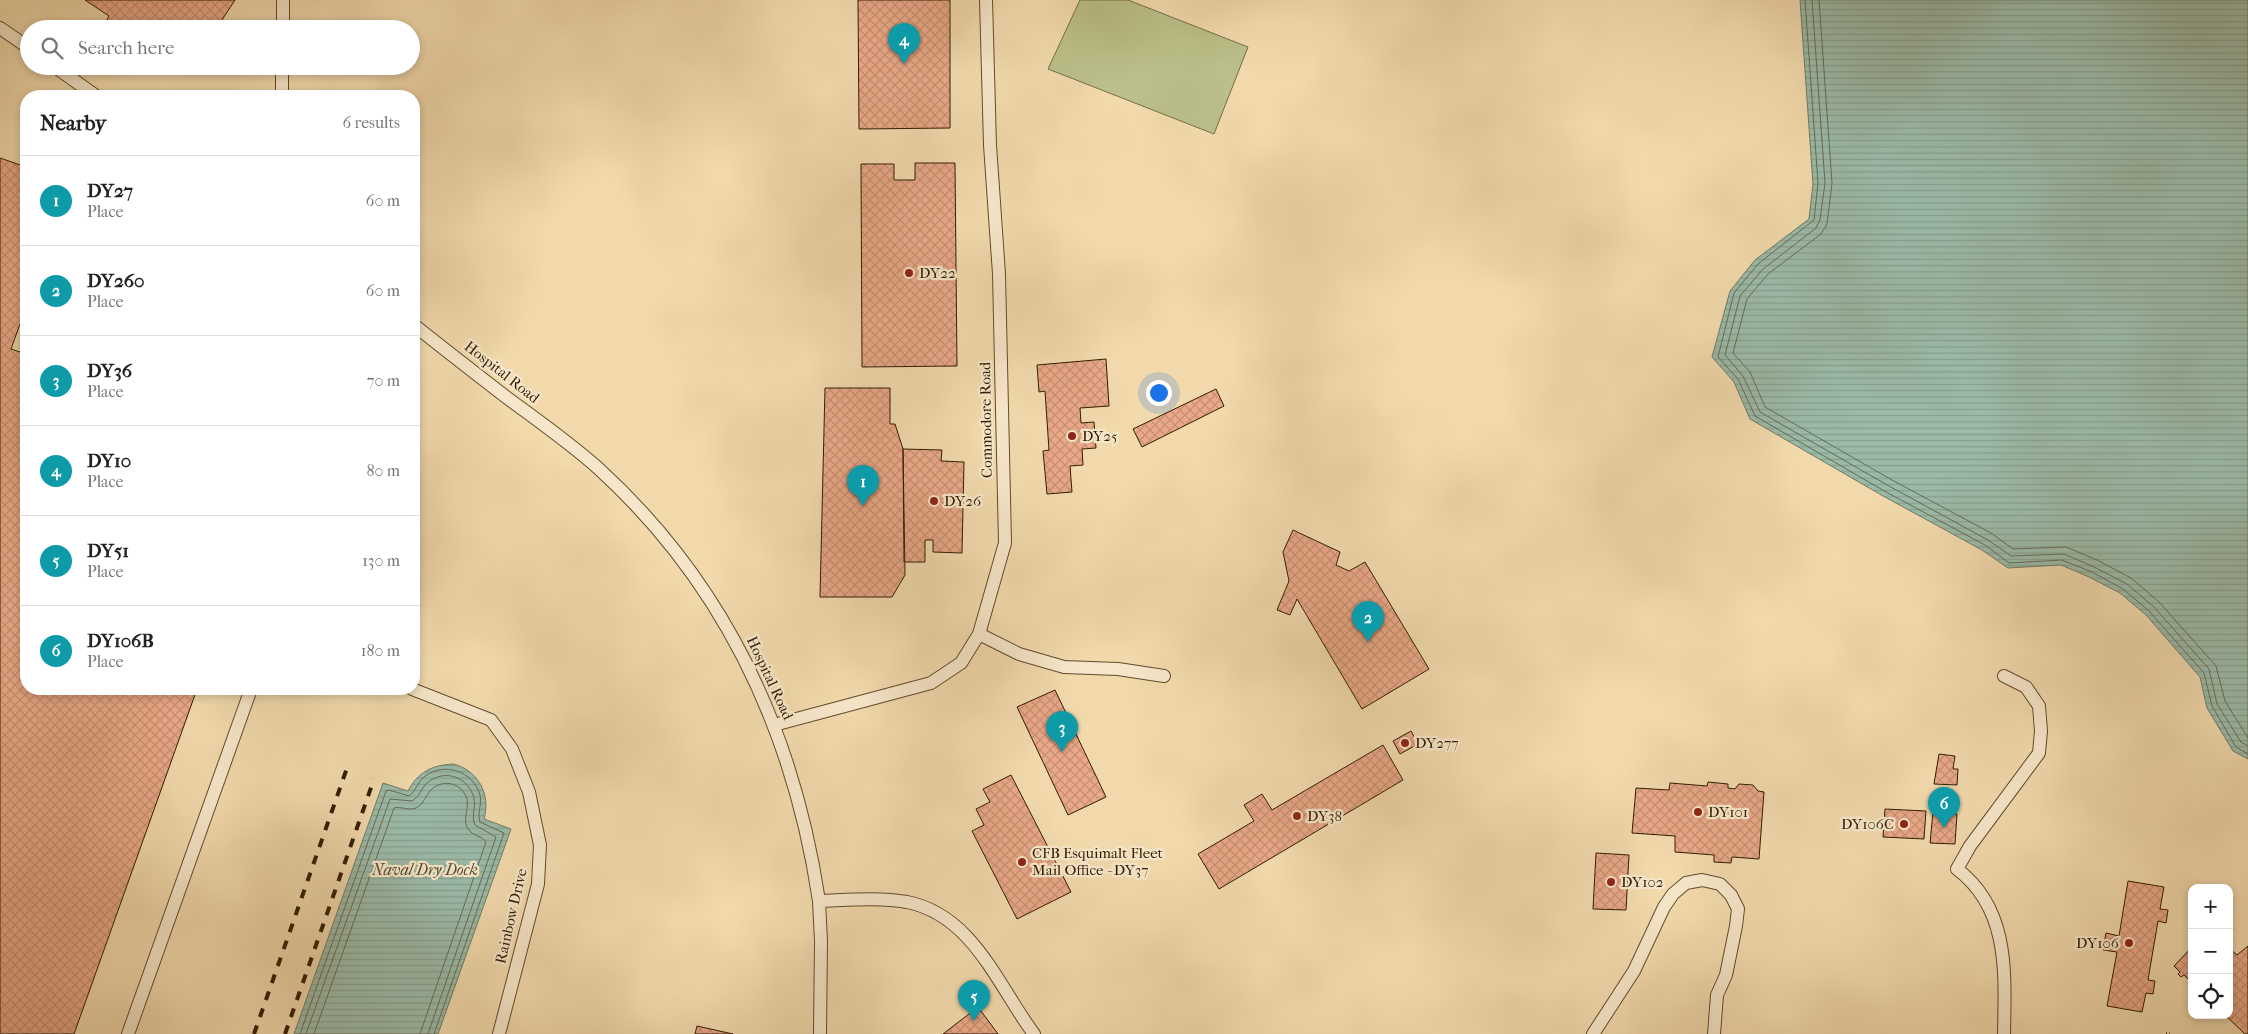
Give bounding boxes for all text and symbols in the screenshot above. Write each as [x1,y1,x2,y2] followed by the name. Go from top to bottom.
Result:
[20,20,420,75] search box
[888,23,920,64] pin: 4
[38,34,66,62] icon: search
[78,37,174,59] text: Search here
[40,111,106,135] text: Nearby
[342,113,400,132] text: 6 results
[87,180,133,202] text: DY27
[53,191,59,210] text: 1
[366,191,400,210] text: 60 m
[87,202,123,221] text: Place
[919,264,956,282] place label: DY22
[903,267,915,279] marker: DY22
[87,270,145,292] text: DY260
[52,281,60,300] text: 2
[366,281,400,300] text: 60 m
[87,292,123,311] text: Place
[461,337,544,407] street label: Hospital Road
[87,360,132,382] text: DY36
[976,361,996,478] street label: Commodore Road
[53,371,59,390] text: 3
[367,371,400,390] text: 70 m
[1146,380,1172,406] your location
[87,382,123,401] text: Place
[1082,427,1117,445] place label: DY25
[1066,430,1078,442] marker: DY25
[87,450,131,472] text: DY10
[51,461,61,480] text: 4
[366,461,400,480] text: 80 m
[847,465,879,506] pin: 1
[87,472,123,491] text: Place
[944,492,982,510] place label: DY26
[928,495,940,507] marker: DY26
[87,540,129,562] text: DY51
[53,551,59,570] text: 5
[362,551,400,570] text: 130 m
[87,562,123,581] text: Place
[1352,601,1384,642] pin: 2
[87,630,154,652] text: DY106B
[743,633,798,723] street label: Hospital Road
[52,641,60,660] text: 6
[361,641,400,660] text: 180 m
[87,652,123,671] text: Place
[1046,711,1078,752] pin: 3
[1415,734,1458,752] place label: DY277
[1399,737,1411,749] marker: DY277
[1928,787,1960,828] pin: 6
[1708,803,1748,821] place label: DY101
[1692,806,1704,818] marker: DY101
[1307,807,1342,825] place label: DY38
[1291,810,1303,822] marker: DY38
[1841,815,1894,833] place label: DY106C
[1898,818,1910,830] marker: DY106C
[1032,844,1164,879] place label: CFB Esquimalt Fleet Mail Office - DY37
[1016,856,1028,868] marker: CFB Esquimalt Fleet Mail Office - DY37
[371,860,478,879] water label: Naval Dry Dock
[491,866,531,965] street label: Rainbow Drive
[1621,873,1664,891] place label: DY102
[1605,876,1617,888] marker: DY102
[2188,884,2233,1019] map controls
[2188,884,2233,929] button: +
[2188,929,2233,974] button: −
[2076,934,2120,952] place label: DY106
[2123,937,2135,949] marker: DY106
[2188,974,2233,1019] button: locate
[958,980,990,1021] pin: 5

